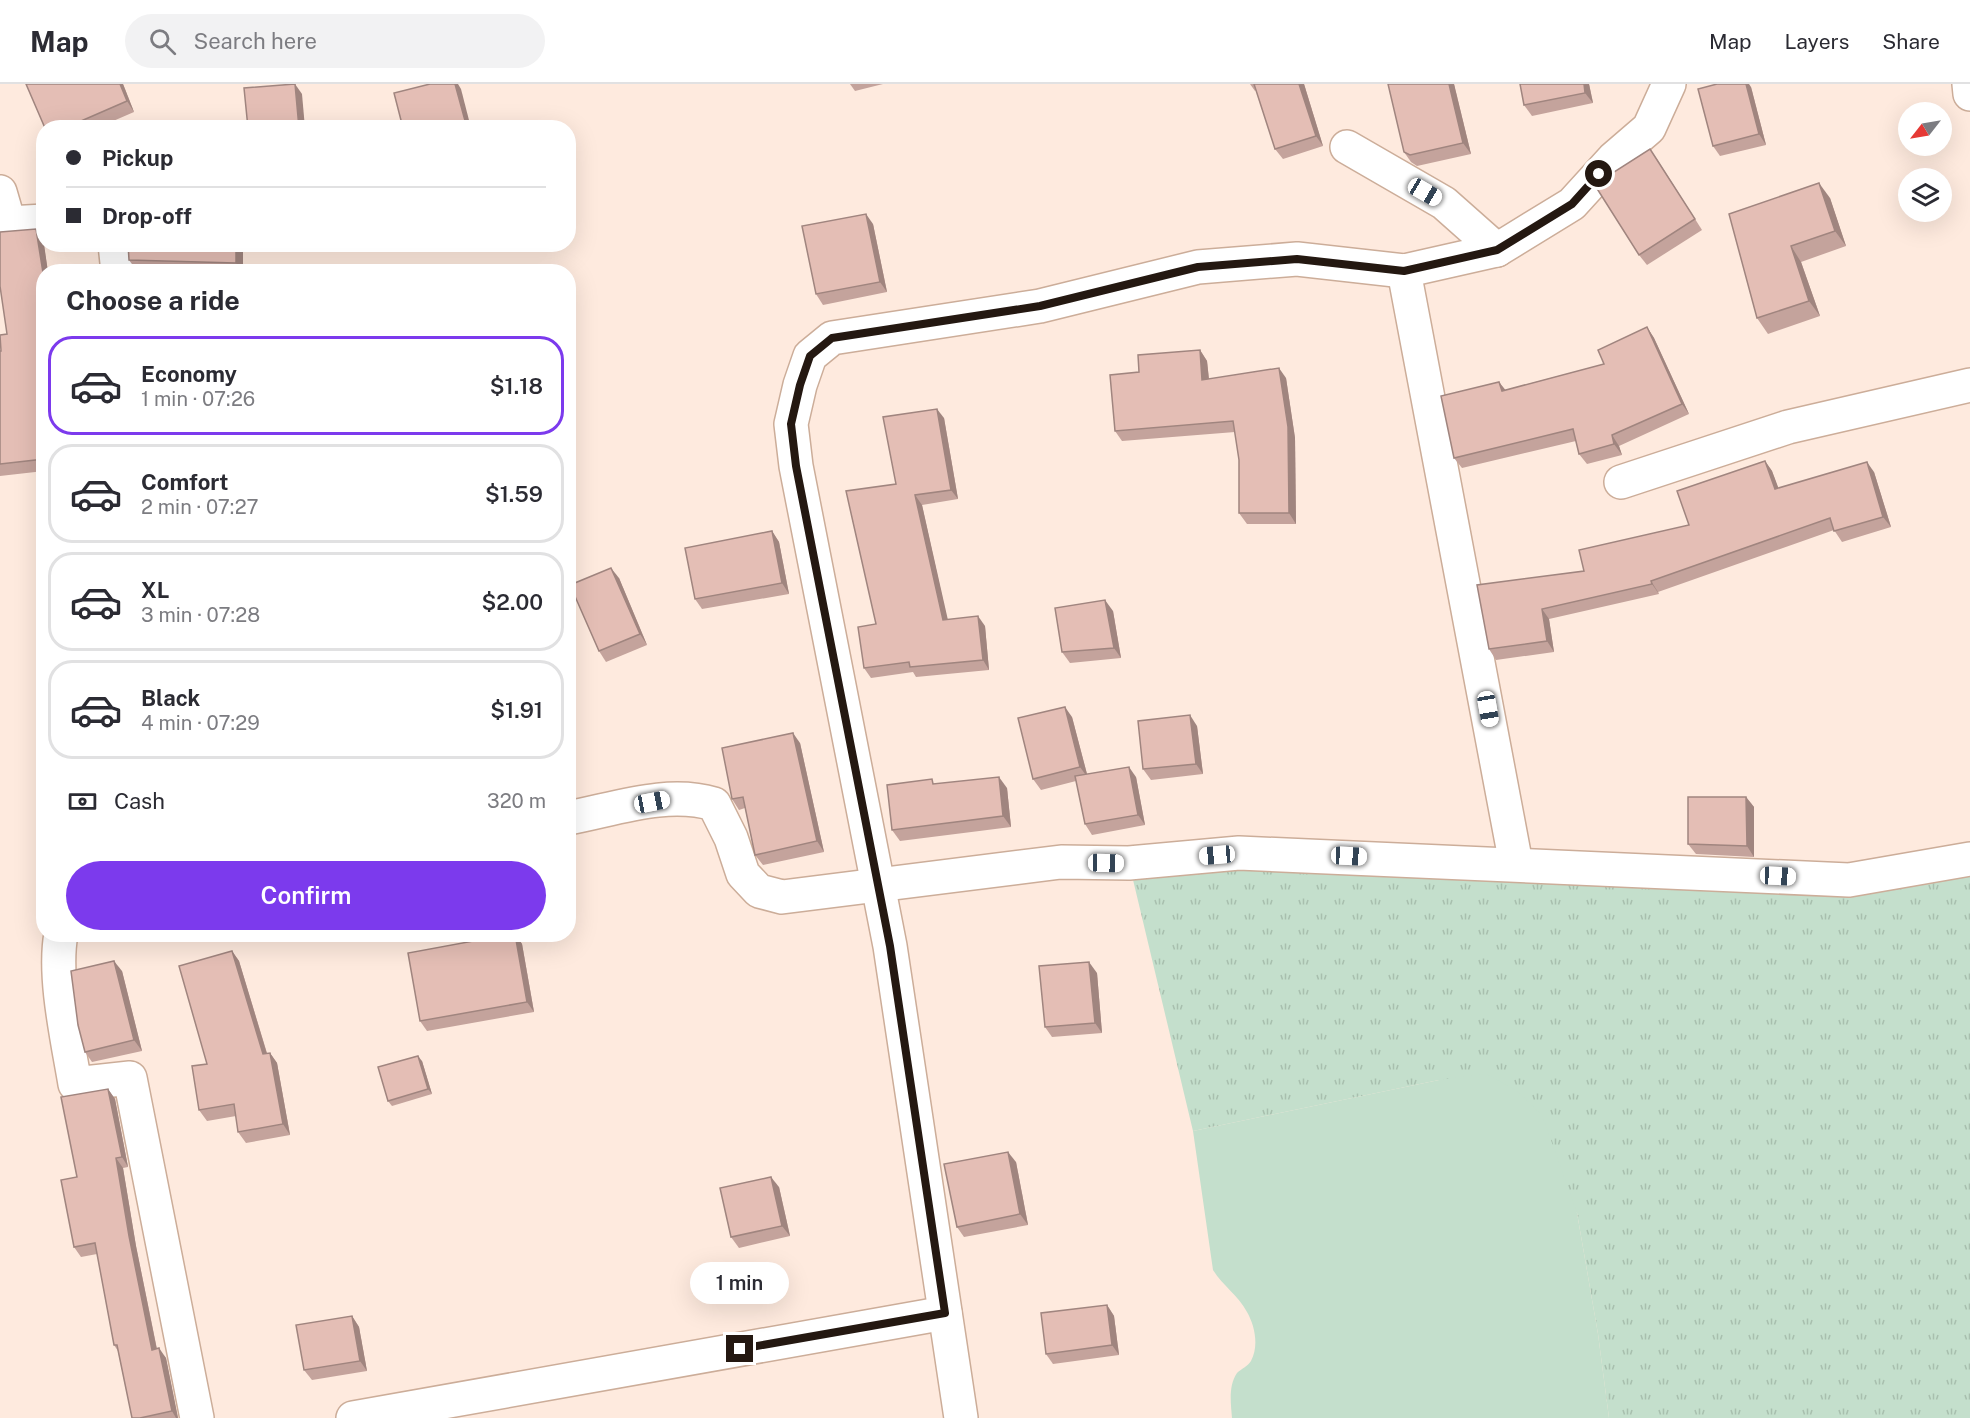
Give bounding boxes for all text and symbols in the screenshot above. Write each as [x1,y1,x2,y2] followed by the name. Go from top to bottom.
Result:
[125,14,545,68] search box
[30,25,89,58] text: Map
[146,25,179,58] icon: search
[194,28,317,54] text: Search here
[1709,29,1752,54] text: Map
[1785,29,1849,54] text: Layers
[1882,29,1940,54] text: Share
[1898,102,1952,156] north arrow
[1898,102,1952,222] map controls
[102,145,173,171] text: Pickup
[1585,160,1612,187] route start
[1898,168,1952,222] button: layers
[1405,175,1445,209] car
[102,203,192,229] text: Drop-off
[66,284,240,316] text: Choose a ride
[69,359,123,413] icon: car
[141,361,237,387] text: Economy
[490,373,543,399] text: $1.18
[141,387,255,411] text: 1 min · 07:26
[69,467,123,521] icon: car
[141,469,228,495] text: Comfort
[485,481,543,507] text: $1.59
[141,495,259,519] text: 2 min · 07:27
[69,575,123,629] icon: car
[141,577,169,603] text: XL
[482,589,543,615] text: $2.00
[141,603,260,627] text: 3 min · 07:28
[69,683,123,737] icon: car
[141,685,200,711] text: Black
[1476,690,1500,728] car
[490,697,543,723] text: $1.91
[141,711,260,735] text: 4 min · 07:29
[66,785,99,818] icon: cash
[114,788,165,814] text: Cash
[487,789,546,813] text: 320 m
[633,790,671,814] car
[1198,844,1236,866] car
[1331,846,1367,866] car
[1088,854,1124,872] car
[66,861,546,930] button: Confirm
[1760,866,1796,886] car
[690,1262,789,1304] callout: 1 min
[716,1271,763,1295] text: 1 min
[726,1335,753,1362] route end

